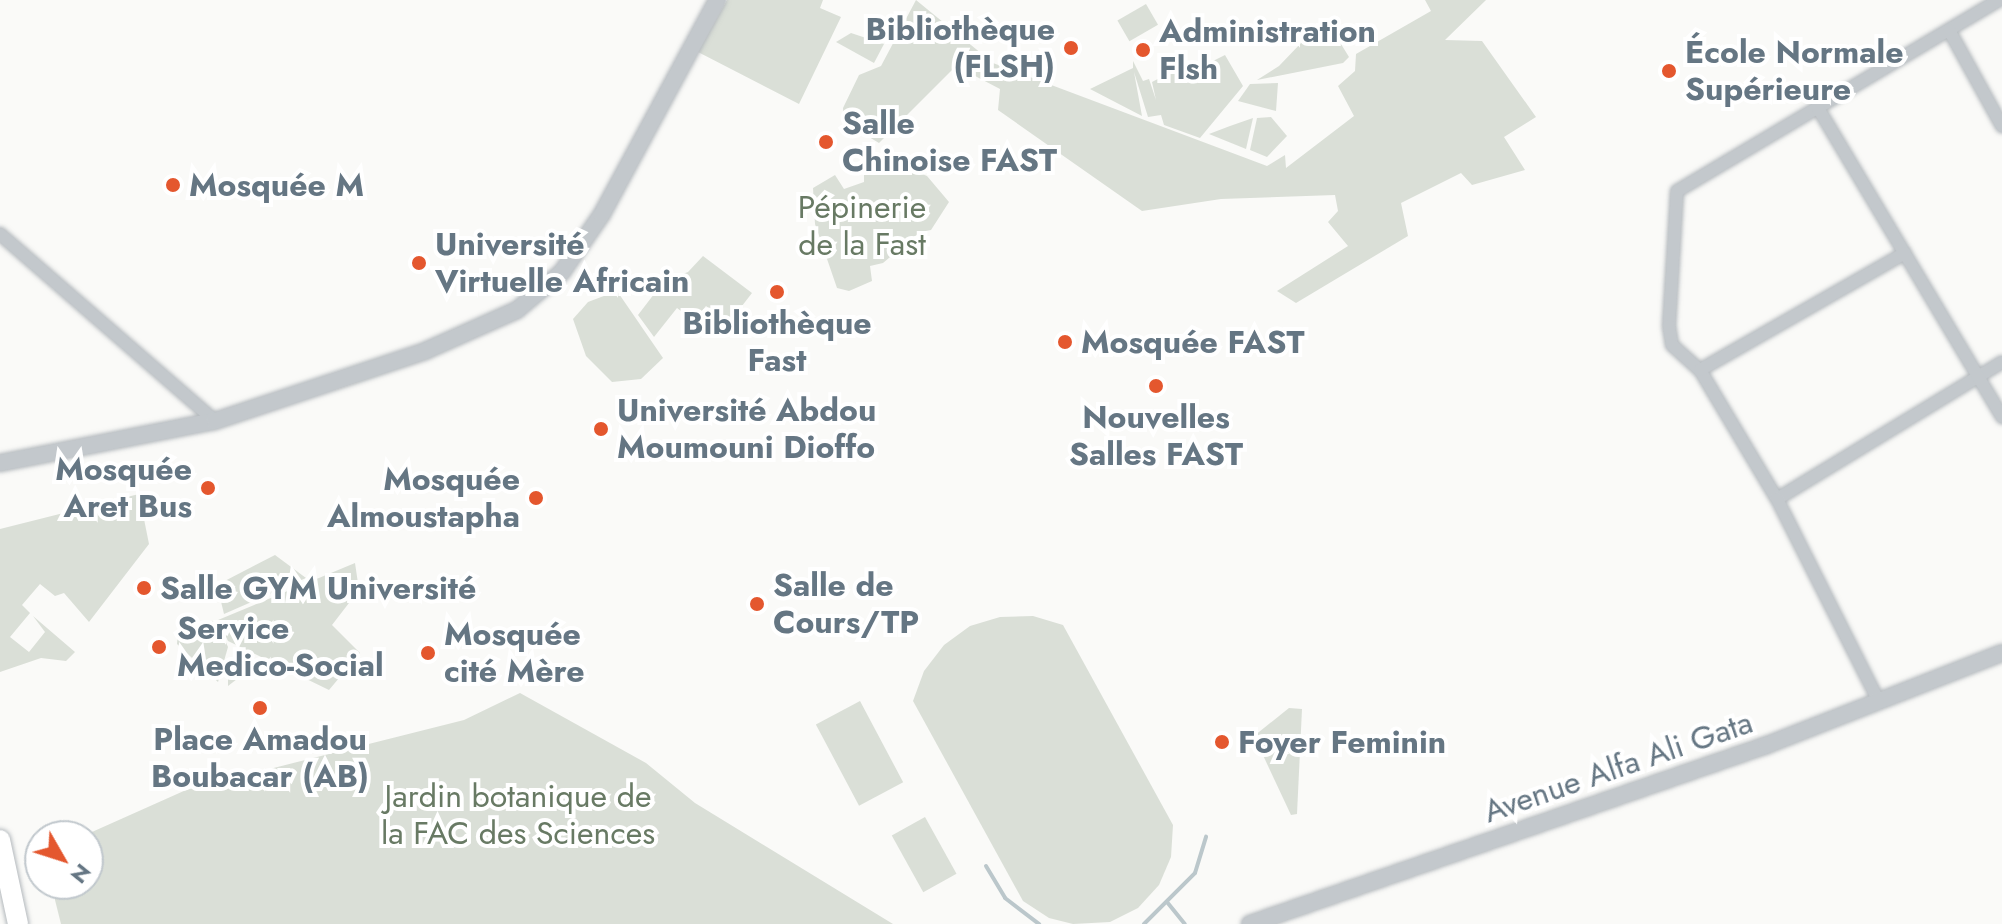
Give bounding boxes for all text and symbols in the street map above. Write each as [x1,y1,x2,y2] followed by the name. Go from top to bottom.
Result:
[866,11,1055,86] place label: Bibliothèque (FLSH)
[1159,13,1376,88] place label: Administration Flsh
[1685,34,1903,109] place label: École Normale Supérieure
[1062,39,1080,57] marker: Bibliothèque (FLSH)
[1134,41,1152,59] marker: Administration Flsh
[1660,62,1678,80] marker: École Normale Supérieure
[842,105,1057,180] place label: Salle Chinoise FAST
[817,133,835,151] marker: Salle Chinoise FAST
[189,166,364,204] place label: Mosquée M
[164,176,182,194] marker: Mosquée M
[798,189,926,264] park label: Pépinerie de la Fast
[435,226,689,301] place label: Université Virtuelle Africain
[410,254,428,272] marker: Université Virtuelle Africain
[768,283,786,301] marker: Bibliothèque Fast
[682,305,872,380] place label: Bibliothèque Fast
[1081,323,1304,361] place label: Mosquée FAST
[1056,333,1074,351] marker: Mosquée FAST
[1147,377,1165,395] marker: Nouvelles Salles FAST
[617,392,876,467] place label: Université Abdou Moumouni Dioffo
[1069,399,1243,474] place label: Nouvelles Salles FAST
[592,420,610,438] marker: Université Abdou Moumouni Dioffo
[55,451,192,526] place label: Mosquée Aret Bus
[327,461,520,536] place label: Mosquée Almoustapha
[199,479,217,497] marker: Mosquée Aret Bus
[527,489,545,507] marker: Mosquée Almoustapha
[773,567,919,642] place label: Salle de Cours/TP
[160,569,476,607] place label: Salle GYM Université
[135,579,153,597] marker: Salle GYM Université
[748,595,766,613] marker: Salle de Cours/TP
[177,610,384,685] place label: Service Medico-Social
[444,616,585,691] place label: Mosquée cité Mère
[148,636,170,658] marker: Service Medico-Social
[419,644,437,662] marker: Mosquée cité Mère
[251,699,269,717] marker: Place Amadou Boubacar (AB)
[1479,703,1757,831] street label: Avenue Alfa Ali Gata
[151,721,369,796] place label: Place Amadou Boubacar (AB)
[1238,723,1446,761] place label: Foyer Feminin
[1213,733,1231,751] marker: Foyer Feminin
[381,778,655,853] park label: Jardin botanique de la FAC des Sciences
[24,820,104,900] north arrow
[63,857,99,891] text: N

